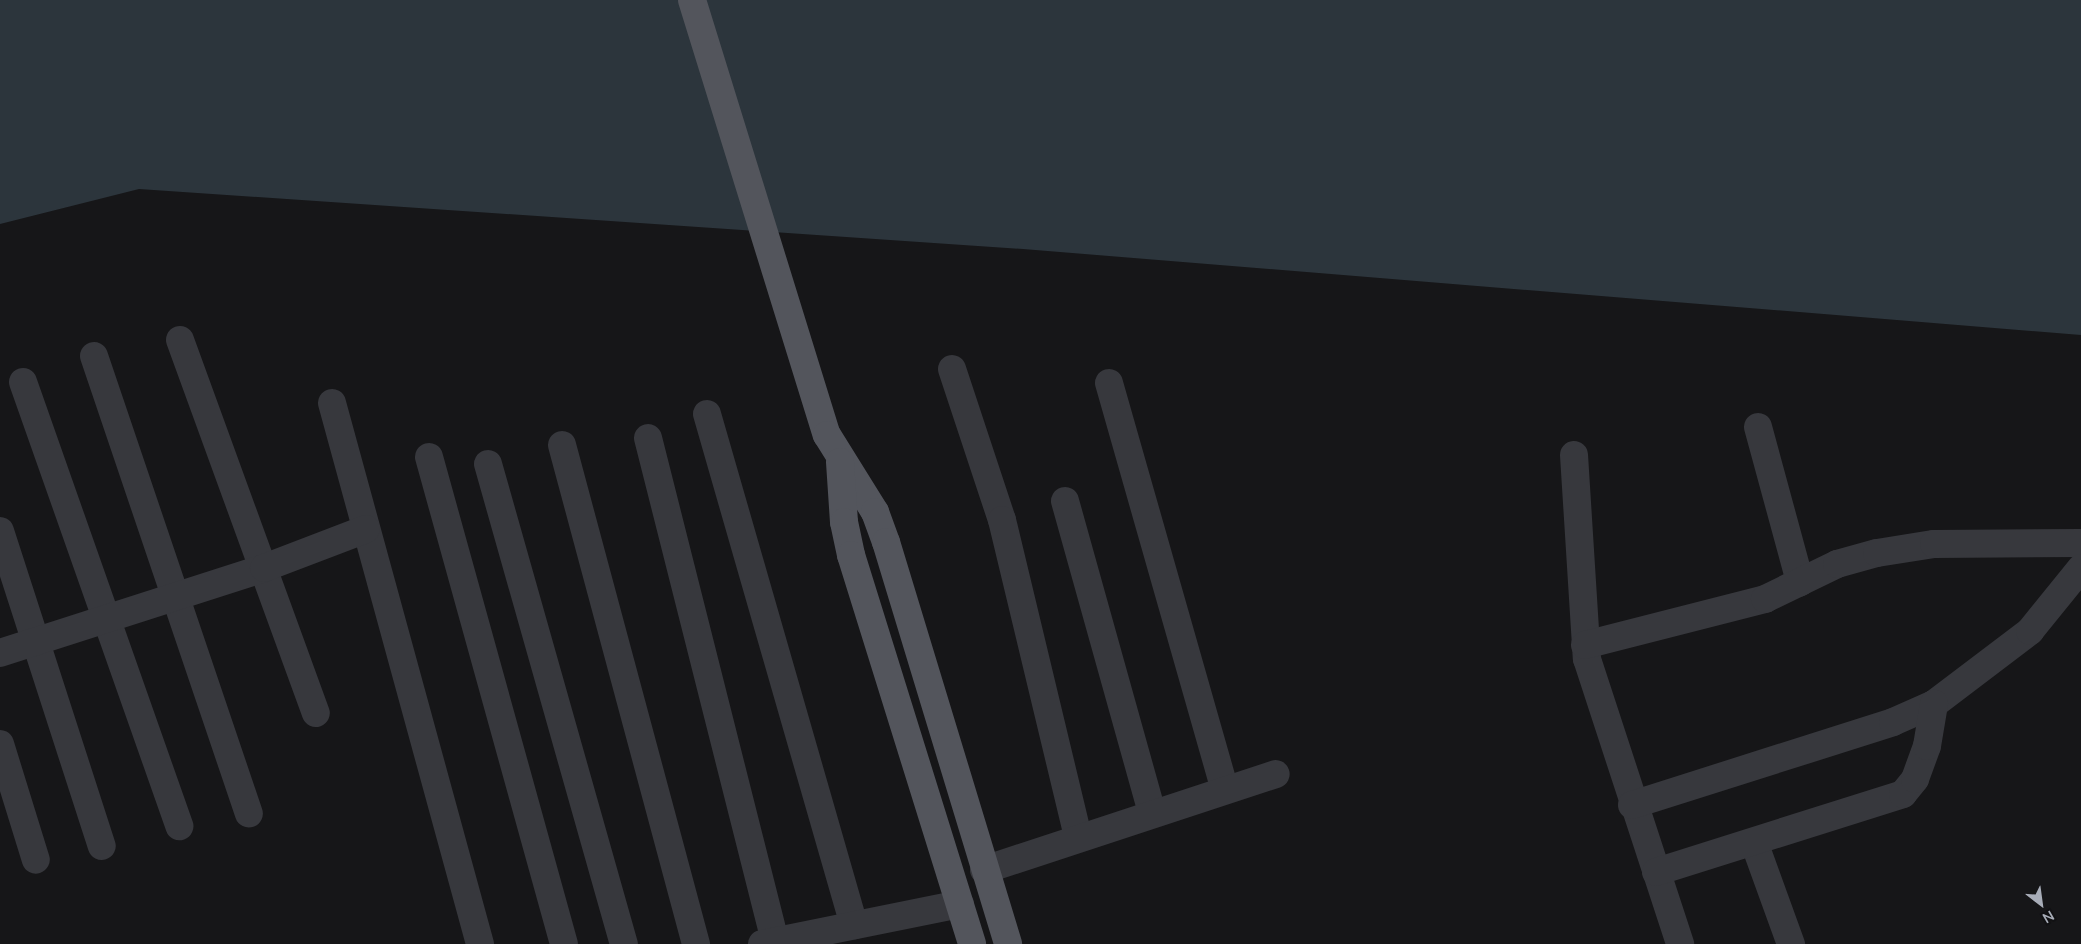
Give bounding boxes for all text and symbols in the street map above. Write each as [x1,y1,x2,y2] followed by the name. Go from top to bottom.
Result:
[2016,879,2066,929] north arrow
[2039,907,2058,927] text: N

